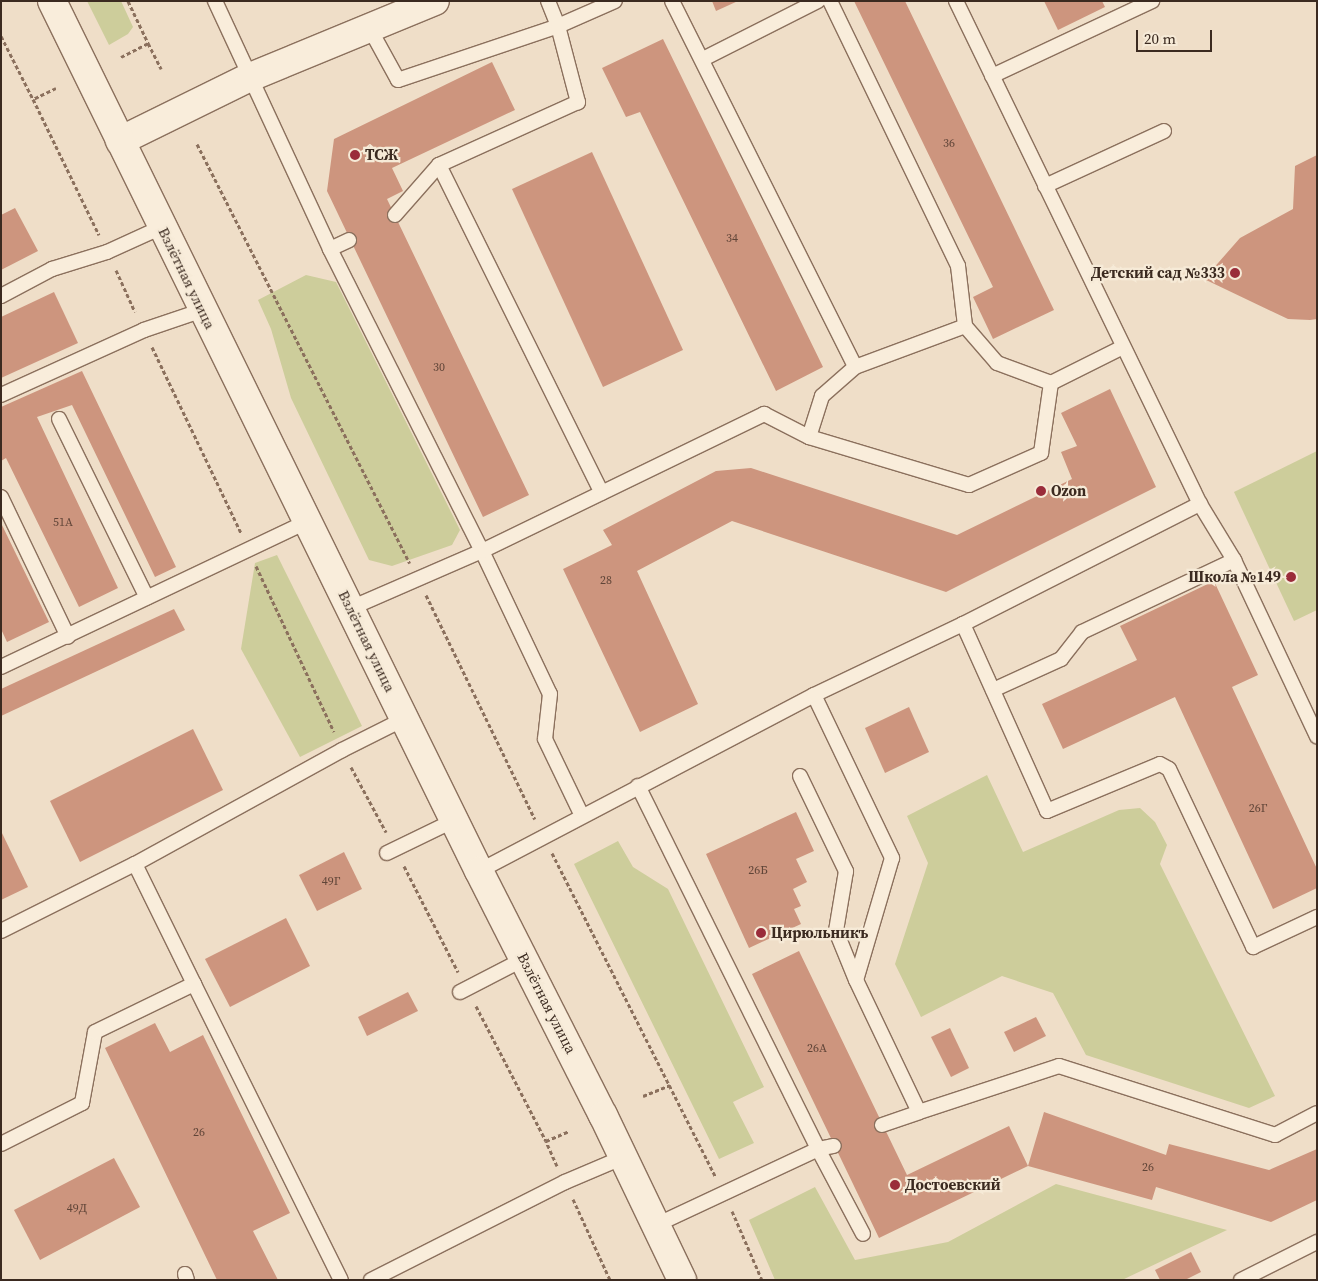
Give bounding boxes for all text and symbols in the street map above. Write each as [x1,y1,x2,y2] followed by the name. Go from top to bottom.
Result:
[1138,20,1214,52] scale bar
[1144,28,1176,49] text: 20 m
[943,137,955,151] house number: 36
[365,146,398,164] place label: ТСЖ
[349,149,361,161] marker: ТСЖ
[155,224,219,332] street label: Взлётная улица
[726,232,738,246] house number: 34
[1091,264,1225,282] place label: Детский сад №333
[1229,267,1241,279] marker: Детский сад №333
[433,361,445,375] house number: 30
[1051,482,1086,500] place label: Ozon
[1035,485,1047,497] marker: Ozon
[53,516,73,530] house number: 51А
[1188,568,1281,586] place label: Школа №149
[1285,571,1297,583] marker: Школа №149
[600,574,612,588] house number: 28
[335,587,399,695] street label: Взлётная улица
[1249,802,1267,816] house number: 26Г
[748,864,768,878] house number: 26Б
[322,875,340,889] house number: 49Г
[771,924,868,942] place label: Цирюльникъ
[755,927,767,939] marker: Цирюльникъ
[514,950,580,1056] street label: Взлётная улица
[807,1042,827,1056] house number: 26А
[193,1126,205,1140] house number: 26
[1142,1161,1154,1175] house number: 26
[905,1176,1001,1194] place label: Достоевский
[889,1179,901,1191] marker: Достоевский
[67,1202,87,1216] house number: 49Д

